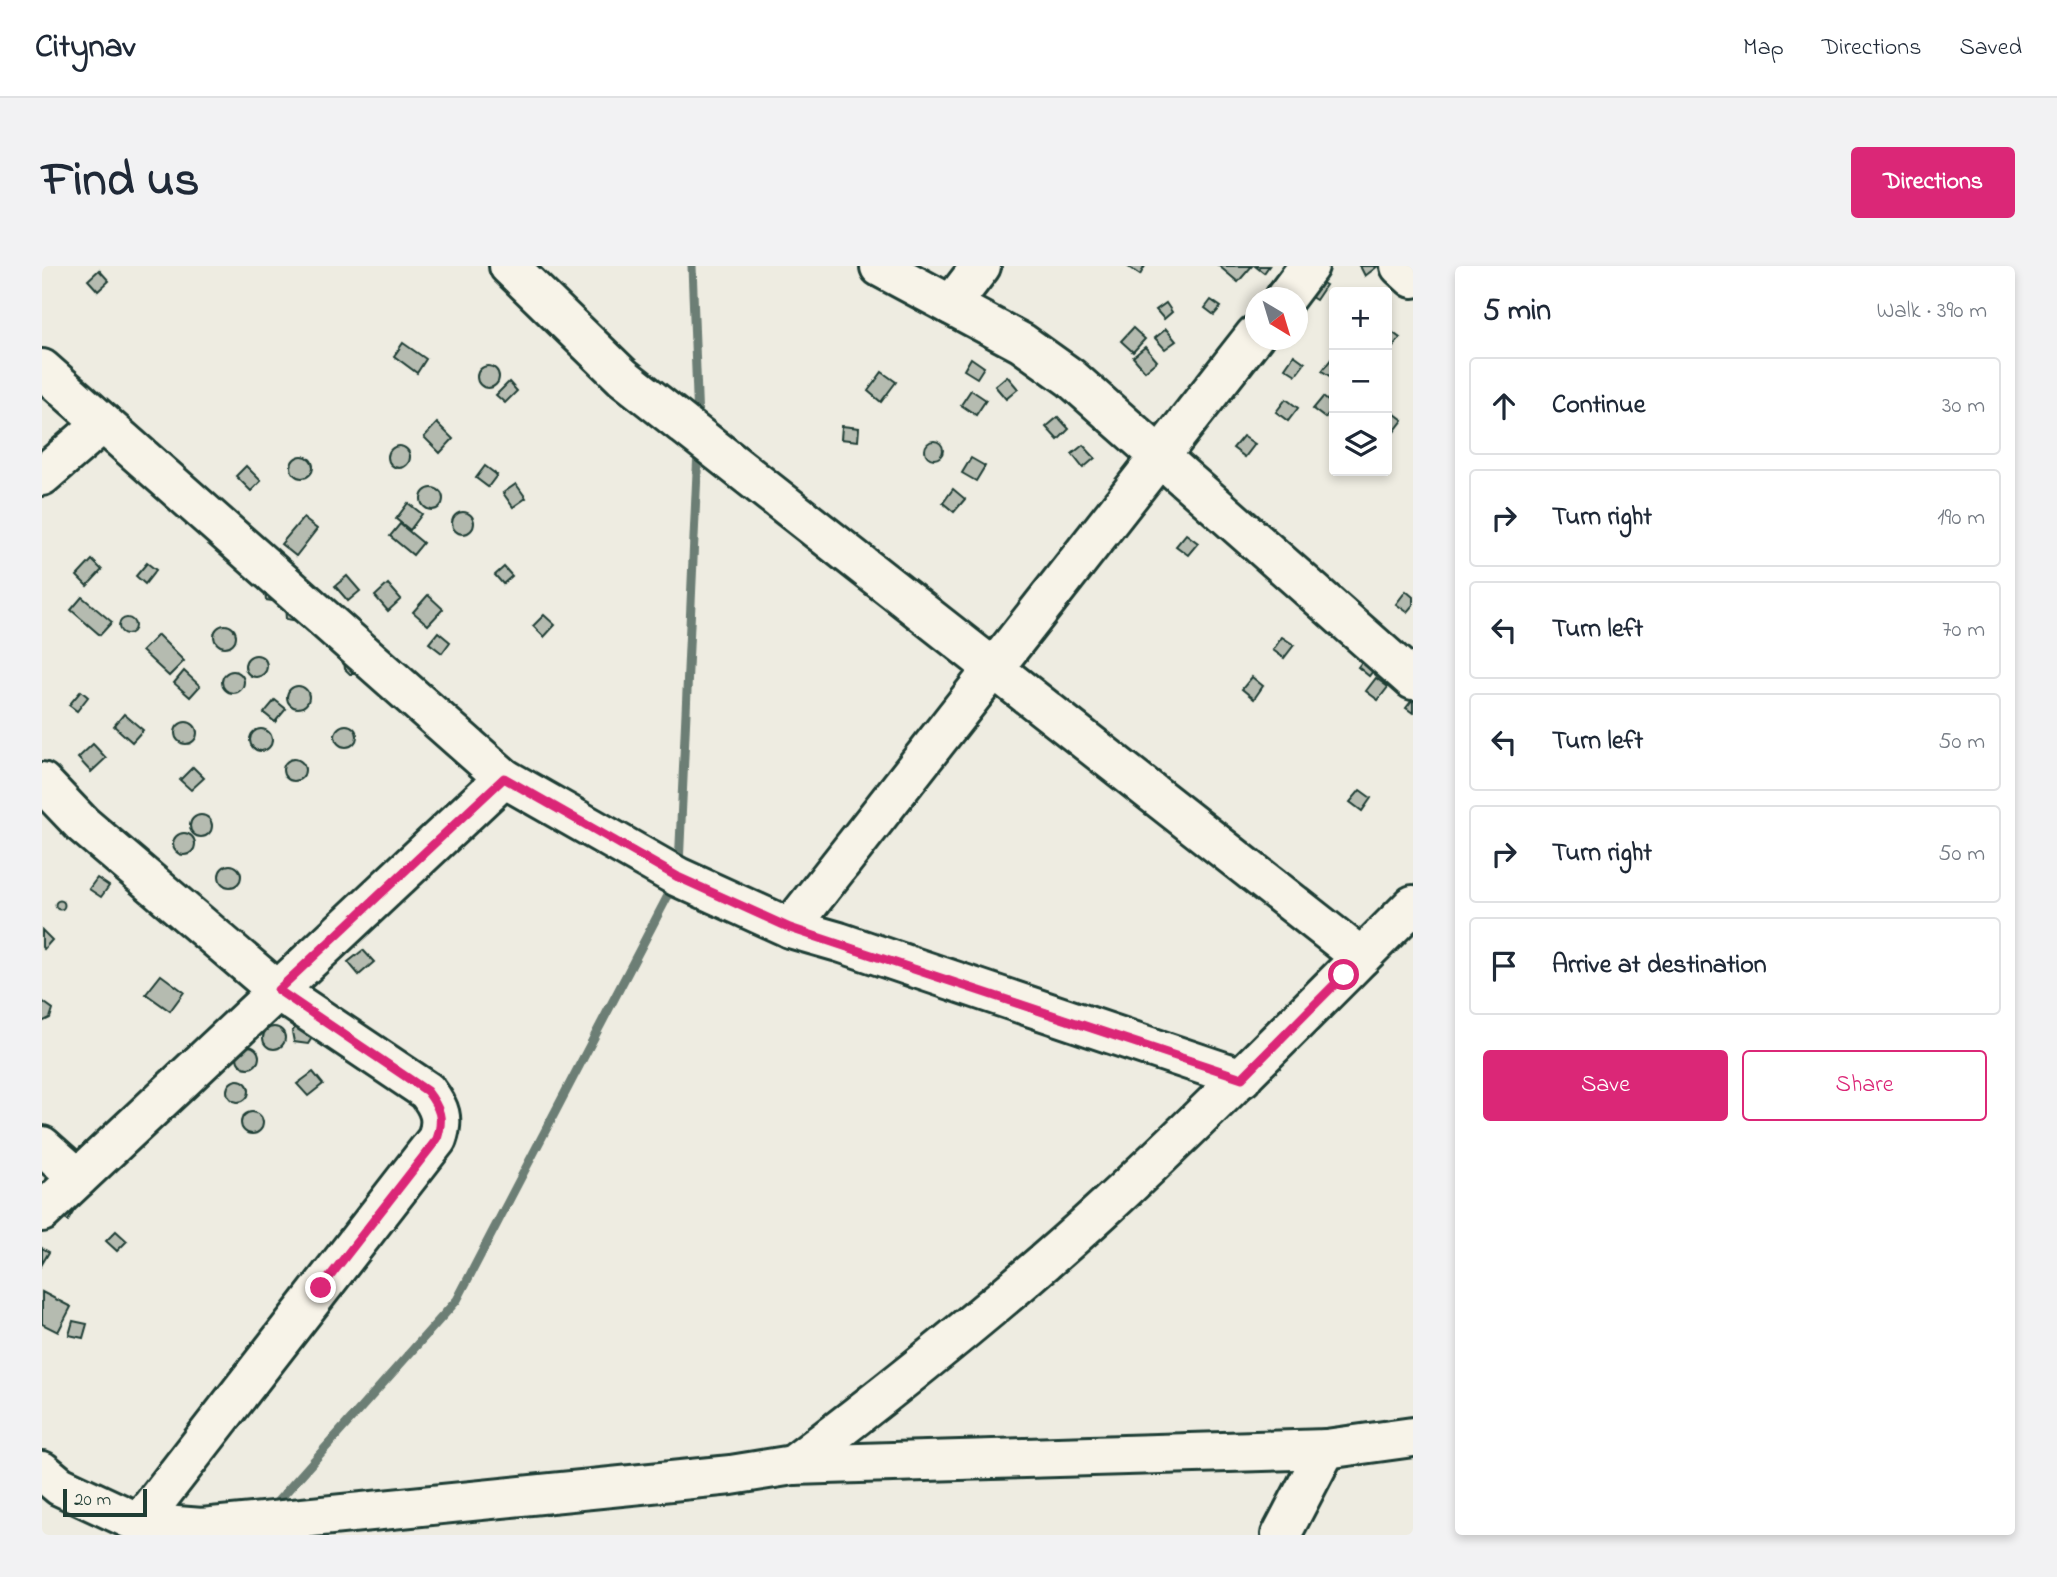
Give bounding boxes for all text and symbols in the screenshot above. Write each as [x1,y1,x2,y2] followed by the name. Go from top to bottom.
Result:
[35,24,135,72] text: Citynav
[1743,31,1784,66] text: Map
[1822,31,1921,66] text: Directions
[1959,31,2022,66] text: Saved
[42,146,199,218] text: Find us
[1851,147,2015,218] button: Directions
[1245,287,1308,350] north arrow
[1329,287,1392,476] map controls
[1329,287,1392,350] button: +
[1483,290,1551,334] text: 5 min
[1876,295,1987,328] text: Walk · 390 m
[1329,350,1392,413] button: −
[1485,387,1523,425] icon: ahead
[1552,387,1645,425] text: Continue
[1942,390,1985,423] text: 30 m
[1329,413,1392,476] button: layers
[1485,499,1523,537] icon: right
[1552,499,1652,537] text: Turn right
[1937,502,1985,535] text: 190 m
[1485,611,1523,649] icon: left
[1552,611,1643,649] text: Turn left
[1942,614,1985,647] text: 70 m
[1485,723,1523,761] icon: left
[1552,723,1643,761] text: Turn left
[1938,726,1985,759] text: 50 m
[1485,835,1523,873] icon: right
[1552,835,1652,873] text: Turn right
[1938,838,1985,871] text: 50 m
[1485,947,1523,985] icon: arrive
[1552,947,1767,985] text: Arrive at destination
[1328,959,1359,990] route start
[1483,1050,1728,1121] button: Save
[1742,1050,1987,1121] button: Share
[305,1272,336,1303] route end
[63,1486,147,1518] scale bar
[74,1487,111,1514] text: 20 m

